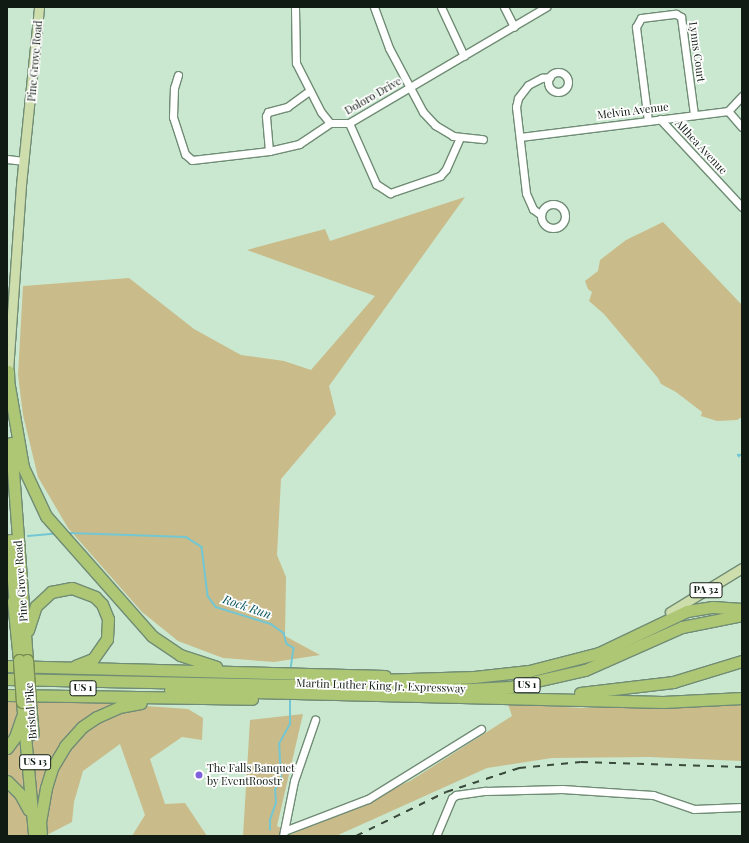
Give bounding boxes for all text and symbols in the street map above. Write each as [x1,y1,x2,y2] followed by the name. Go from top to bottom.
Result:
[25,20,45,102] street label: Pine Grove Road
[686,21,708,83] street label: Lynns Court
[342,74,404,118] street label: Doloro Drive
[596,100,670,122] street label: Melvin Avenue
[672,117,730,177] street label: Althea Avenue
[12,540,30,622] street label: Pine Grove Road
[689,582,723,598] road number: PA 32
[221,592,273,622] water label: Rock Run
[296,676,466,696] street label: Martin Luther King Jr. Expressway
[513,677,541,693] road number: US 1
[69,680,97,696] road number: US 1
[22,682,40,740] street label: Bristol Pike
[19,754,51,770] road number: US 13
[207,762,295,788] place label: The Falls Banquet by EventRoostr
[194,770,204,780] marker: The Falls Banquet by EventRoostr

